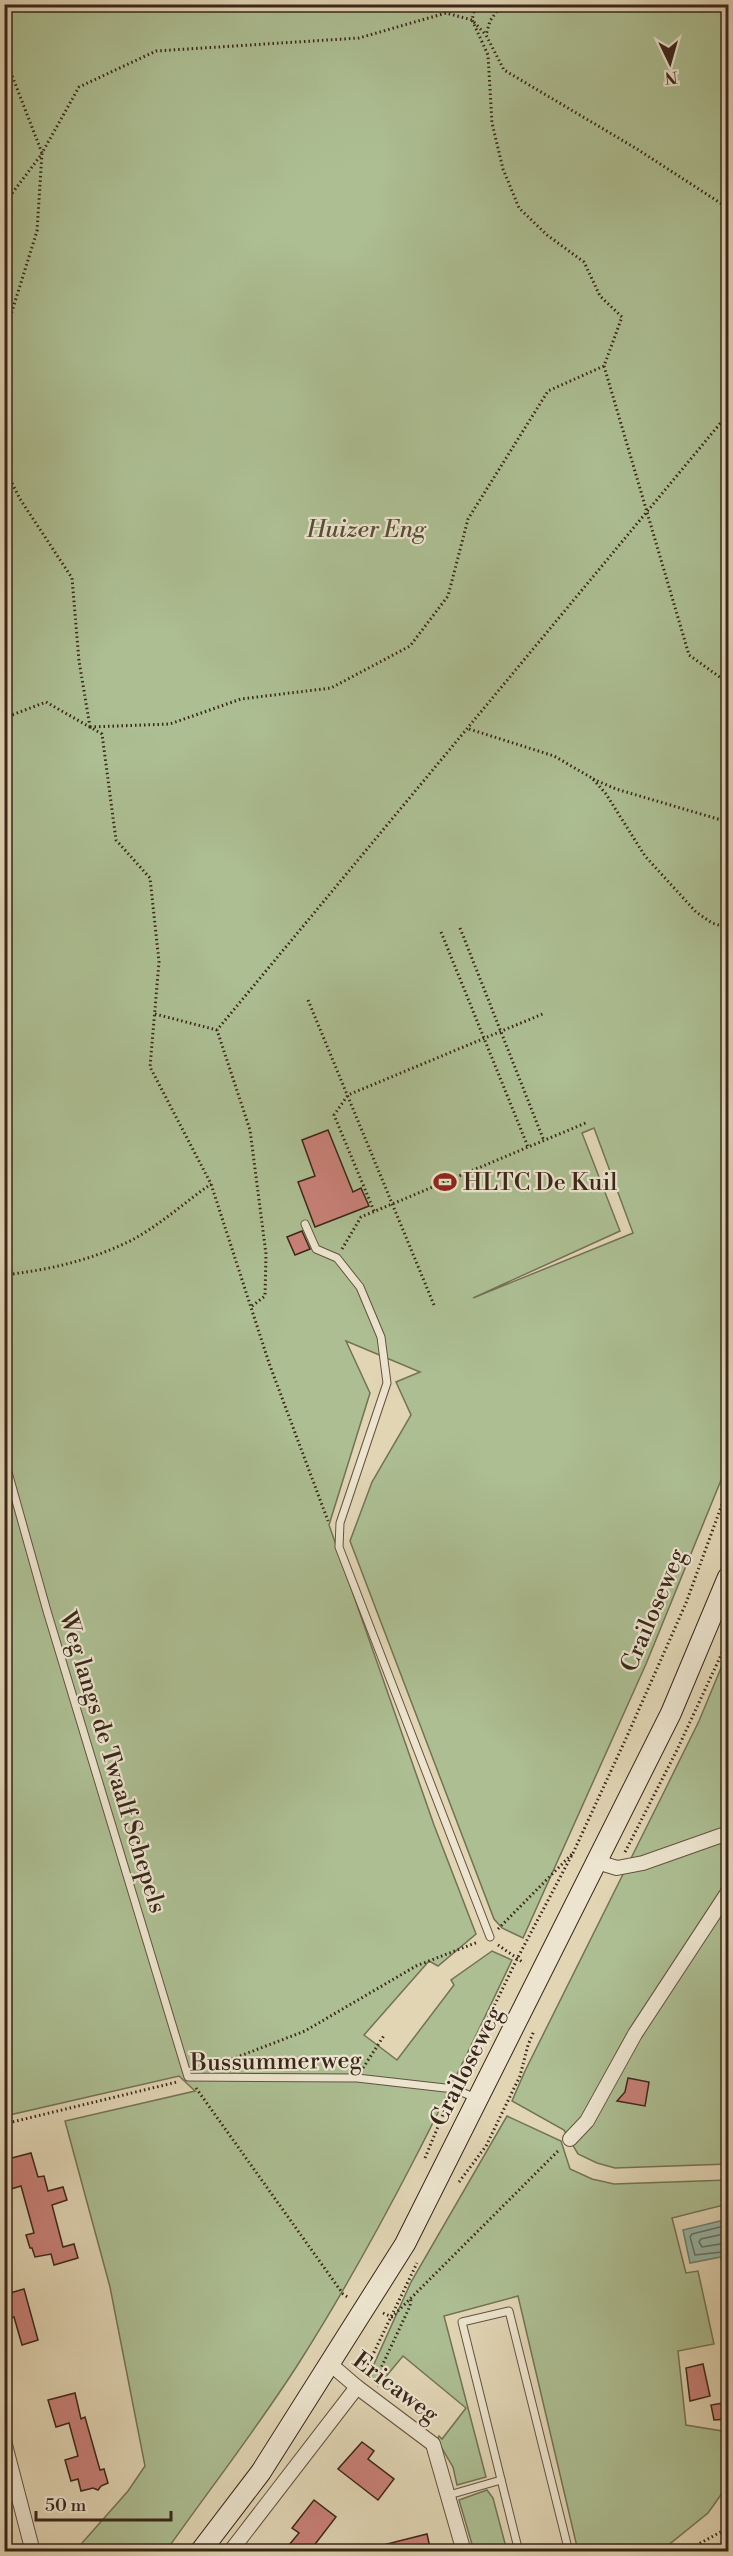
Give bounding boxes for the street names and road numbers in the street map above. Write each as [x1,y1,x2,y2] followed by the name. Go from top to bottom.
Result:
[615,1544,694,1677] street label: Crailoseweg
[51,1607,172,1917] street label: Weg langs de Twaalf Schepels
[424,2001,510,2132] street label: Crailoseweg
[189,2045,363,2079] street label: Bussummerweg
[346,2346,445,2430] street label: Ericaweg

